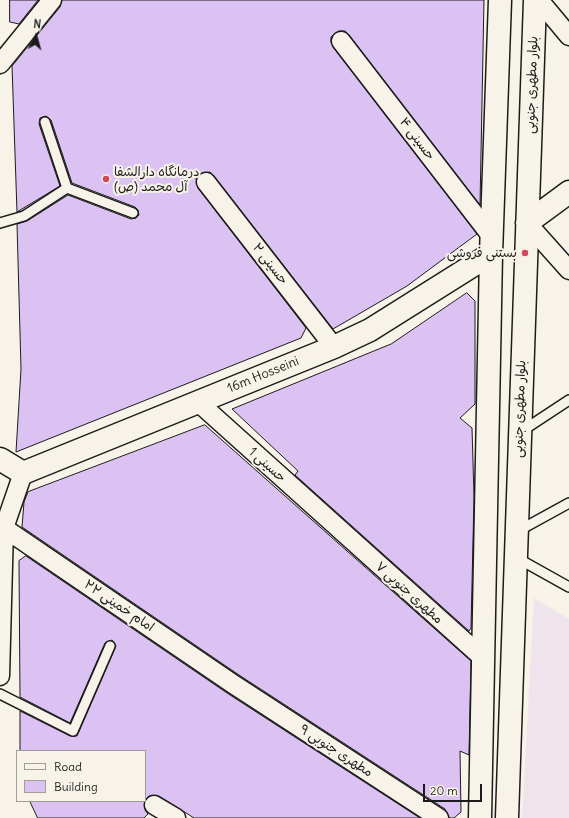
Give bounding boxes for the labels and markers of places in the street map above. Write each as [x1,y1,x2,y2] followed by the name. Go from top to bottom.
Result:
[114,164,199,195] place label: درمانگاه دارالشفا آل محمد (ص)
[101,174,111,184] marker: درمانگاه دارالشفا آل محمد (ص)
[447,245,517,261] place label: بستنی فروشی
[520,248,530,258] marker: بستنی فروشی

